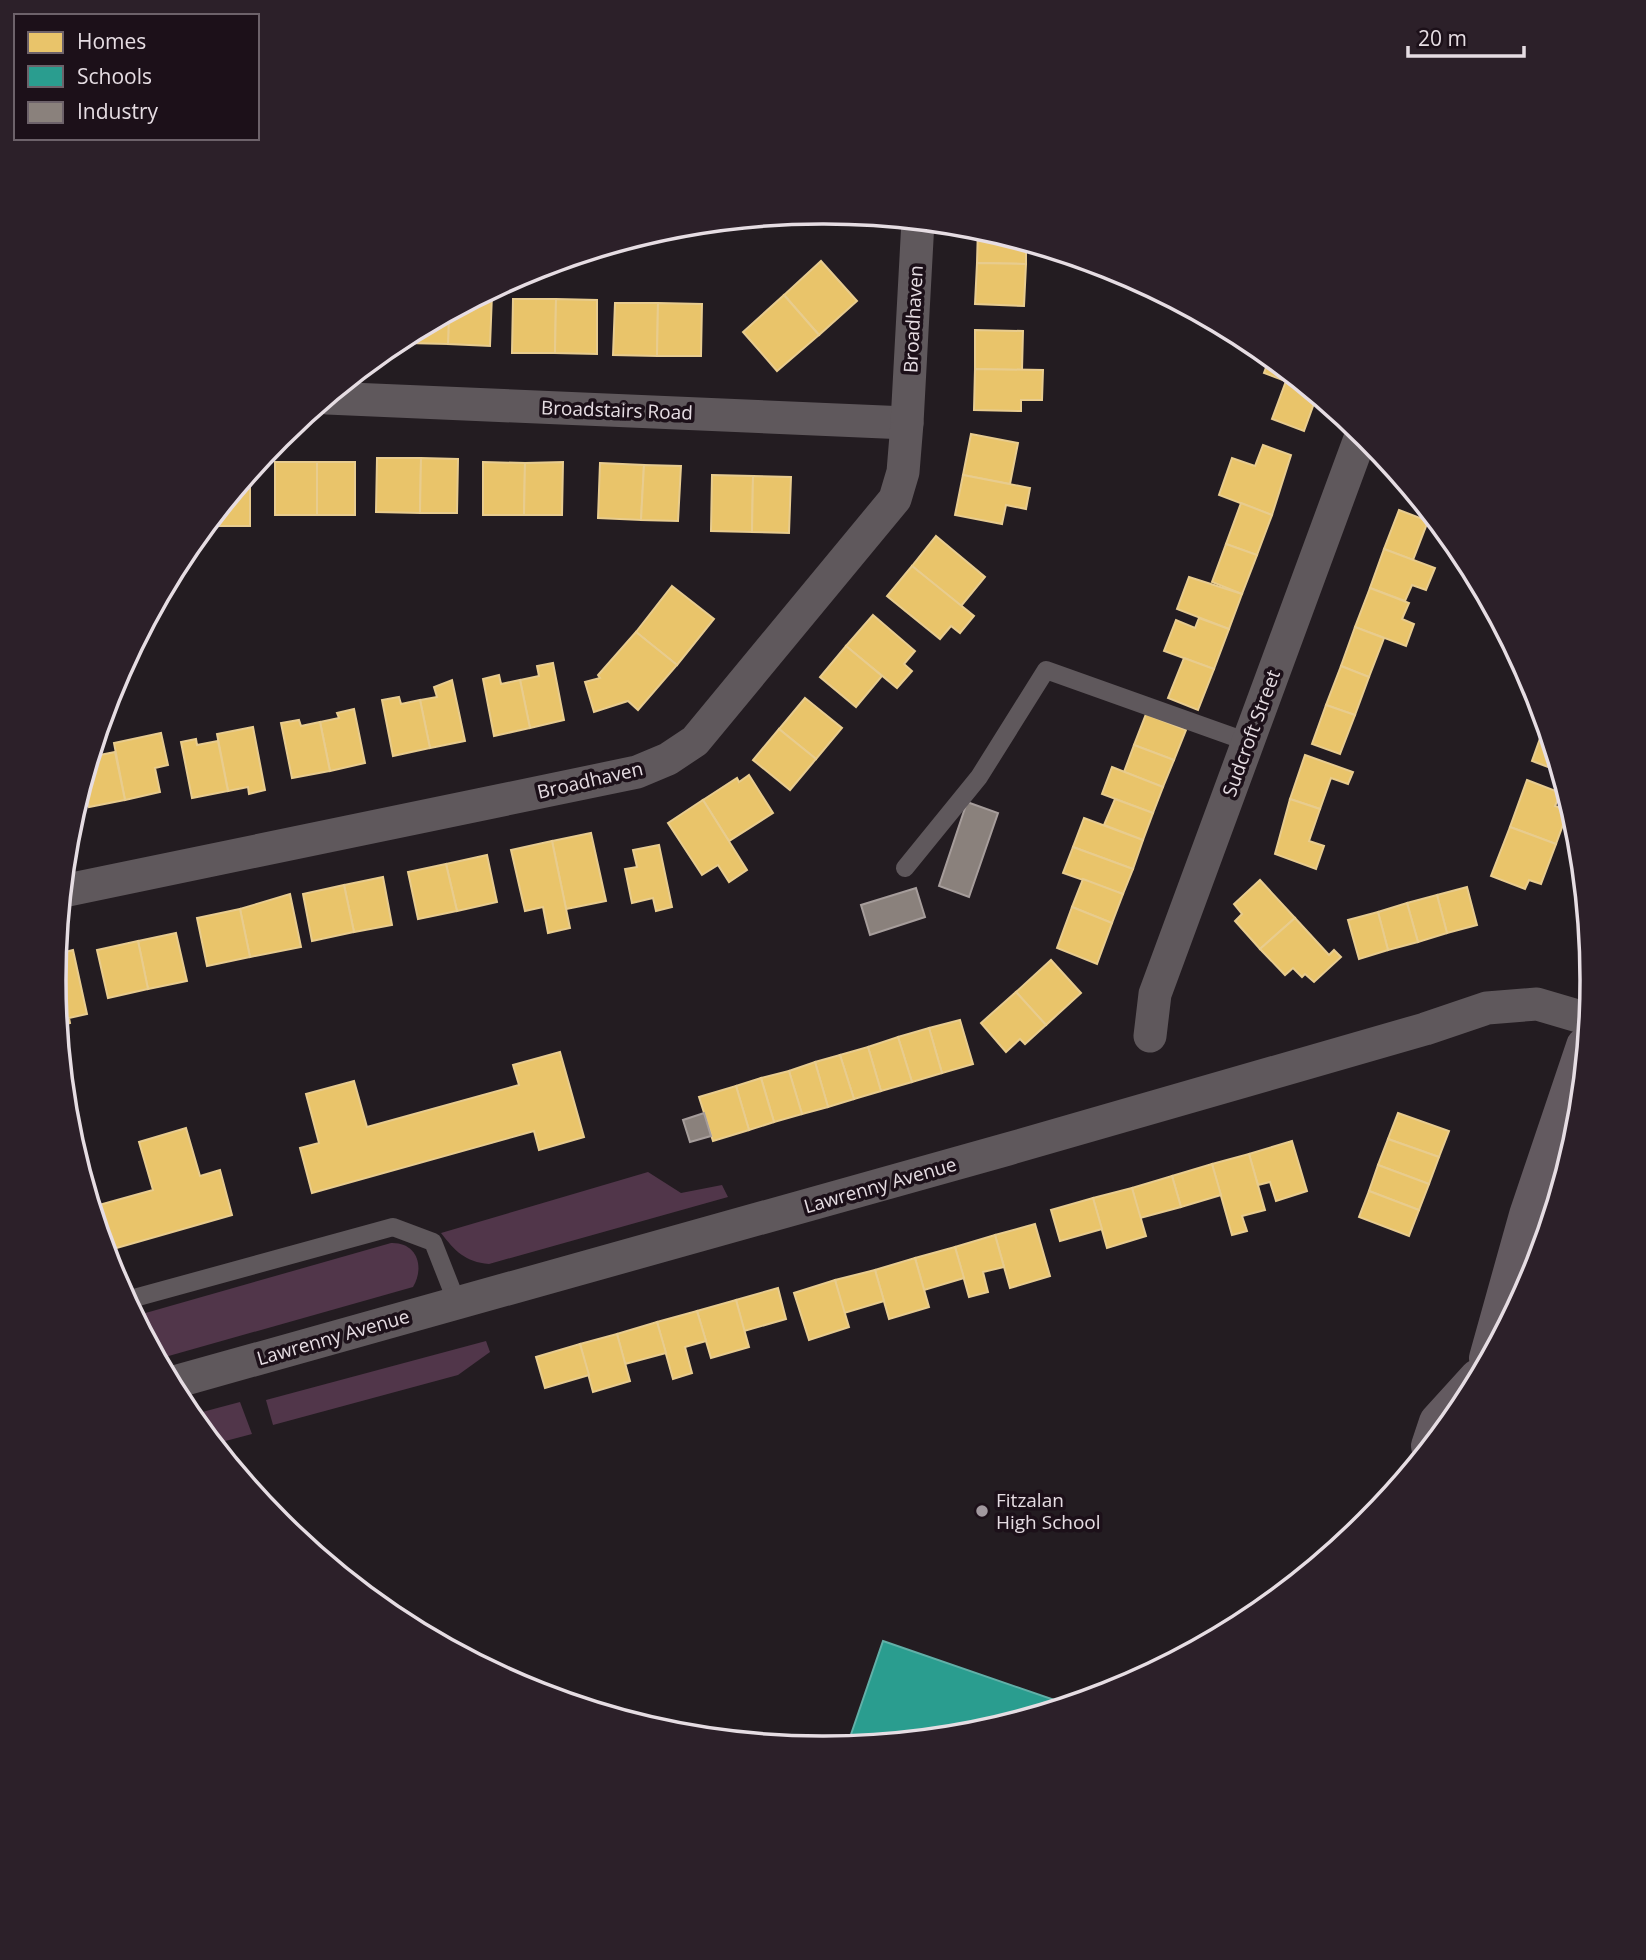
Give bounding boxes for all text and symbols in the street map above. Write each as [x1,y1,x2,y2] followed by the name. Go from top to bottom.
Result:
[14,14,259,140] legend
[1408,14,1524,58] scale bar
[1418,24,1467,52] text: 20 m
[77,27,146,55] text: Homes
[77,62,152,90] text: Schools
[77,97,159,125] text: Industry
[897,265,929,373] street label: Broadhaven
[541,394,693,426] street label: Broadstairs Road
[1216,666,1286,800] street label: Sudcroft Street
[535,755,645,805] street label: Broadhaven
[801,1151,959,1219] street label: Lawrenny Avenue
[254,1303,412,1371] street label: Lawrenny Avenue
[996,1487,1101,1535] place label: Fitzalan High School
[974,1503,990,1519] marker: Fitzalan High School

